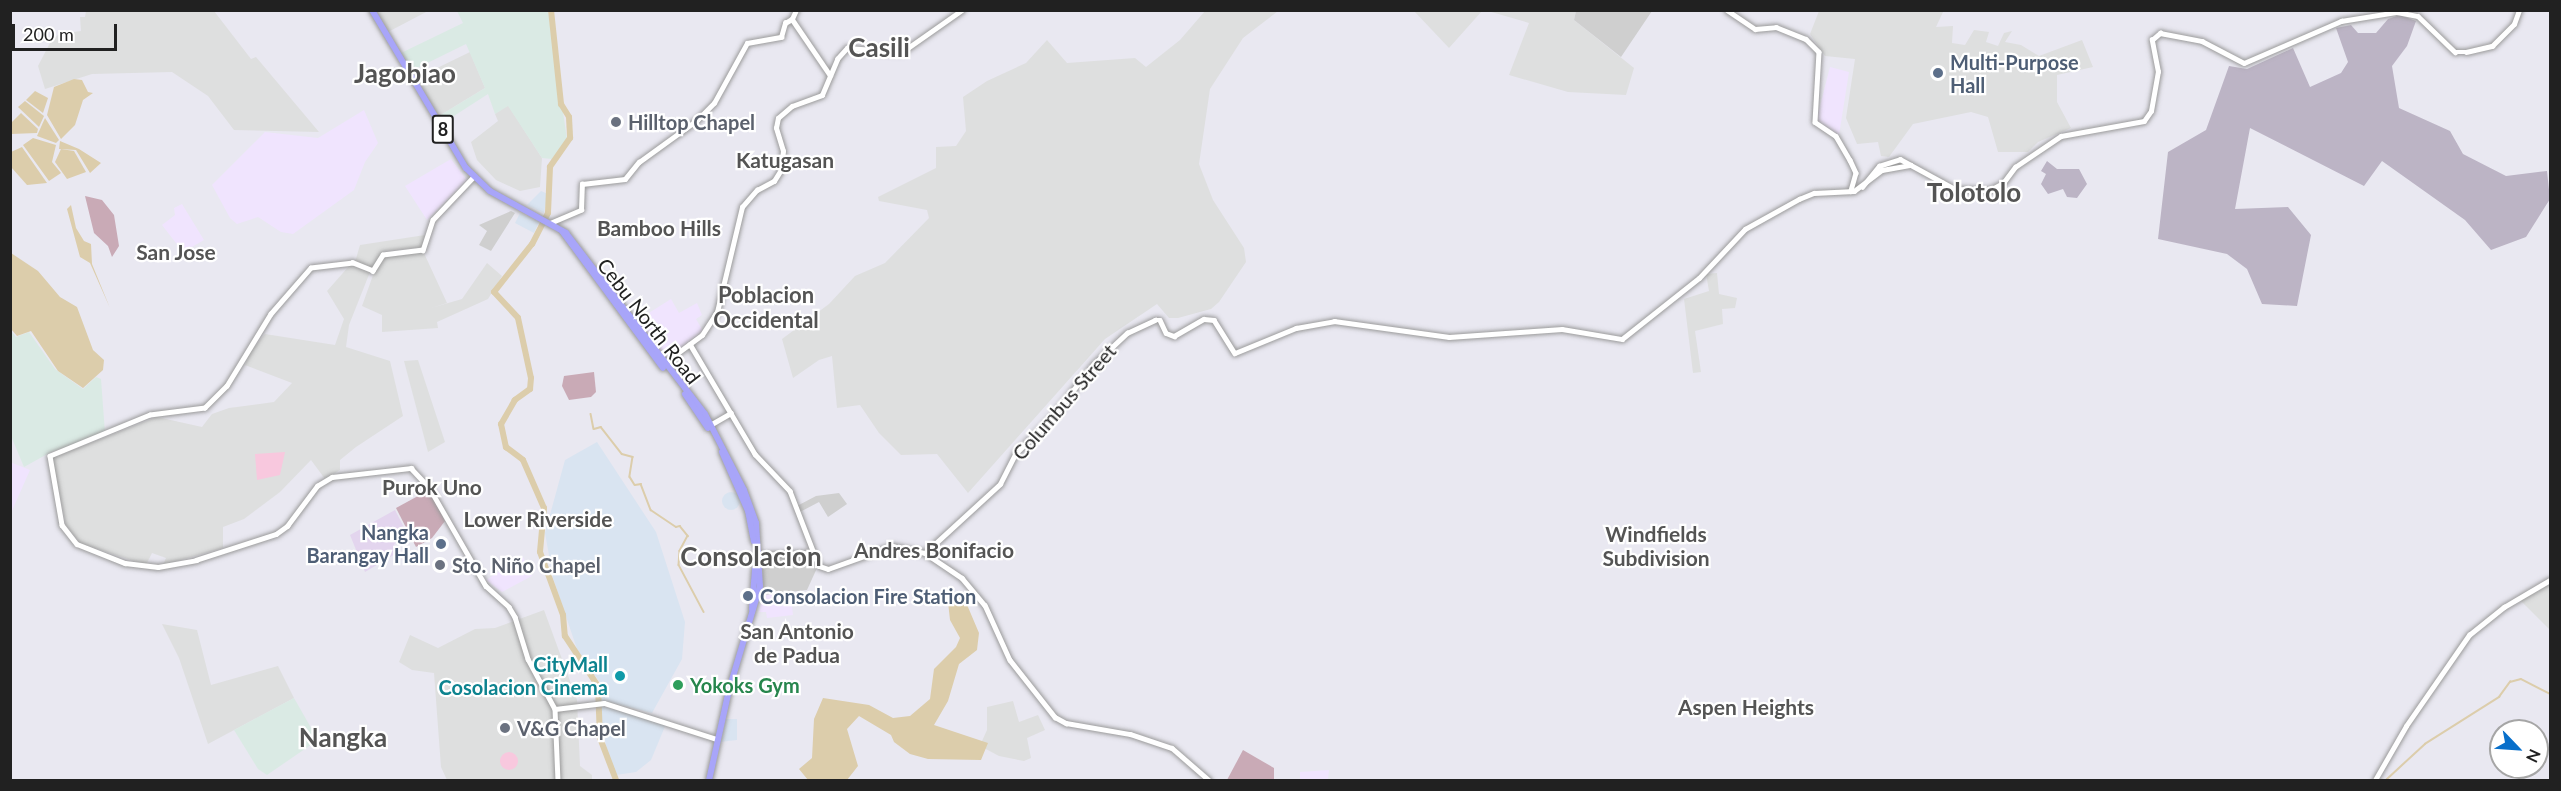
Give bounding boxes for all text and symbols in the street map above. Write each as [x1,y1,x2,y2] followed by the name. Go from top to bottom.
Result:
[15,12,120,50] scale bar
[23,23,74,45] text: 200 m
[848,32,910,64] district label: Casili
[1950,50,2079,97] place label: Multi-Purpose Hall
[354,58,456,90] district label: Jagobiao
[1931,66,1945,80] marker: Multi-Purpose Hall
[628,110,755,134] place label: Hilltop Chapel
[431,114,455,144] road number: 8
[609,115,623,129] marker: Hilltop Chapel
[736,147,834,173] district label: Katugasan
[1927,177,2021,209] district label: Tolotolo
[597,215,721,241] district label: Bamboo Hills
[136,239,216,265] district label: San Jose
[593,253,705,389] street label: Cebu North Road
[713,281,819,332] district label: Poblacion Occidental
[1007,339,1121,465] street label: Columbus Street
[382,474,482,500] district label: Purok Uno
[463,506,613,532] district label: Lower Riverside
[306,520,429,567] place label: Nangka Barangay Hall
[1602,521,1710,571] district label: Windfields Subdivision
[434,537,448,551] marker: Nangka Barangay Hall
[854,537,1014,563] district label: Andres Bonifacio
[680,541,822,573] district label: Consolacion
[452,553,601,577] place label: Sto. Niño Chapel
[433,558,447,572] marker: Sto. Niño Chapel
[760,584,976,608] place label: Consolacion Fire Station
[741,589,755,603] marker: Consolacion Fire Station
[740,618,854,668] district label: San Antonio de Padua
[439,652,608,699] place label: CityMall Cosolacion Cinema
[613,669,627,683] marker: CityMall Cosolacion Cinema
[690,673,800,697] place label: Yokoks Gym
[671,678,685,692] marker: Yokoks Gym
[1678,694,1814,720] district label: Aspen Heights
[517,716,626,740] place label: V&G Chapel
[2489,719,2549,779] north arrow
[498,721,512,735] marker: V&G Chapel
[299,722,387,754] district label: Nangka
[2523,746,2545,766] text: N

